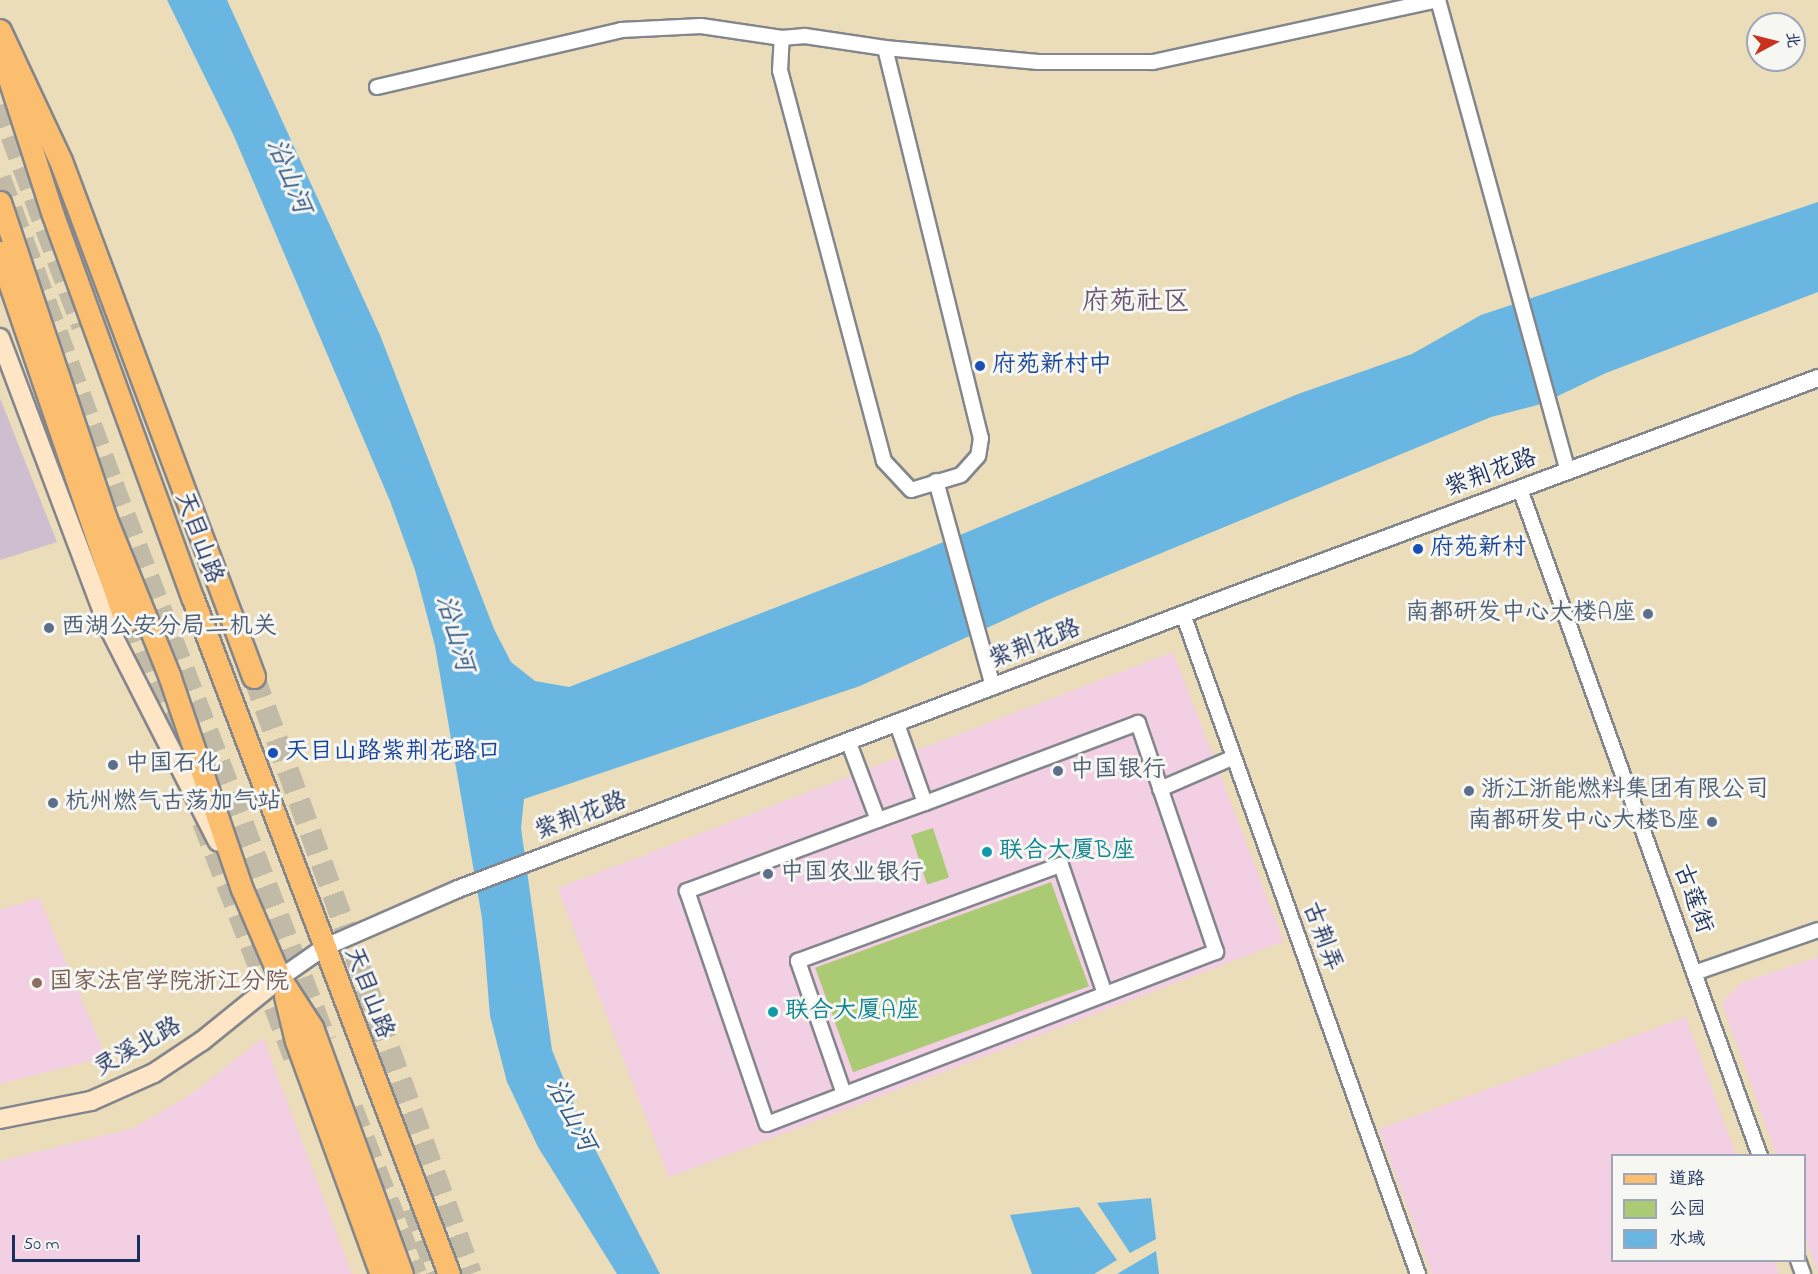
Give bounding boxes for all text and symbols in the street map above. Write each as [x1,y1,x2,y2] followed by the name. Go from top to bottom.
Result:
[1746,12,1806,72] north arrow
[1779,31,1805,49] text: 北
[258,135,316,219] water label: 沿山河
[1082,287,1190,319] district label: 府苑社区
[992,352,1112,380] place label: 府苑新村中
[973,359,987,373] marker: 府苑新村中
[1441,444,1541,504] street label: 紫荆花路
[168,488,228,588] street label: 天目山路
[1430,535,1526,563] place label: 府苑新村
[1411,542,1425,556] marker: 府苑新村
[427,592,479,676] water label: 沿山河
[1405,600,1636,628] place label: 南都研发中心大楼A座
[1641,607,1655,621] marker: 南都研发中心大楼A座
[61,614,277,642] place label: 西湖公安分局二机关
[985,614,1085,676] street label: 紫荆花路
[42,621,56,635] marker: 西湖公安分局二机关
[285,739,501,767] place label: 天目山路紫荆花路口
[266,746,280,760] marker: 天目山路紫荆花路口
[125,751,221,779] place label: 中国石化
[1070,757,1166,785] place label: 中国银行
[106,758,120,772] marker: 中国石化
[1051,764,1065,778] marker: 中国银行
[1481,777,1769,805] place label: 浙江浙能燃料集团有限公司
[1462,784,1476,798] marker: 浙江浙能燃料集团有限公司
[531,787,631,847] street label: 紫荆花路
[65,789,281,817] place label: 杭州燃气古荡加气站
[46,796,60,810] marker: 杭州燃气古荡加气站
[1468,808,1700,836] place label: 南都研发中心大楼B座
[1705,815,1719,829] marker: 南都研发中心大楼B座
[999,838,1135,866] place label: 联合大厦B座
[980,845,994,859] marker: 联合大厦B座
[780,860,924,888] place label: 中国农业银行
[1666,860,1718,938] street label: 古莲街
[761,867,775,881] marker: 中国农业银行
[1295,898,1347,976] street label: 古荆弄
[337,943,399,1043] street label: 天目山路
[49,969,289,997] place label: 国家法官学院浙江分院
[30,976,44,990] marker: 国家法官学院浙江分院
[785,998,920,1026] place label: 联合大厦A座
[766,1005,780,1019] marker: 联合大厦A座
[89,1012,187,1084] street label: 灵溪北路
[537,1074,601,1158] water label: 沿山河
[1611,1154,1806,1262] legend
[1669,1167,1705,1193] text: 道路
[1669,1197,1705,1223] text: 公园
[15,1223,142,1261] scale bar
[1669,1227,1705,1253] text: 水域
[23,1232,60,1258] text: 50 m

